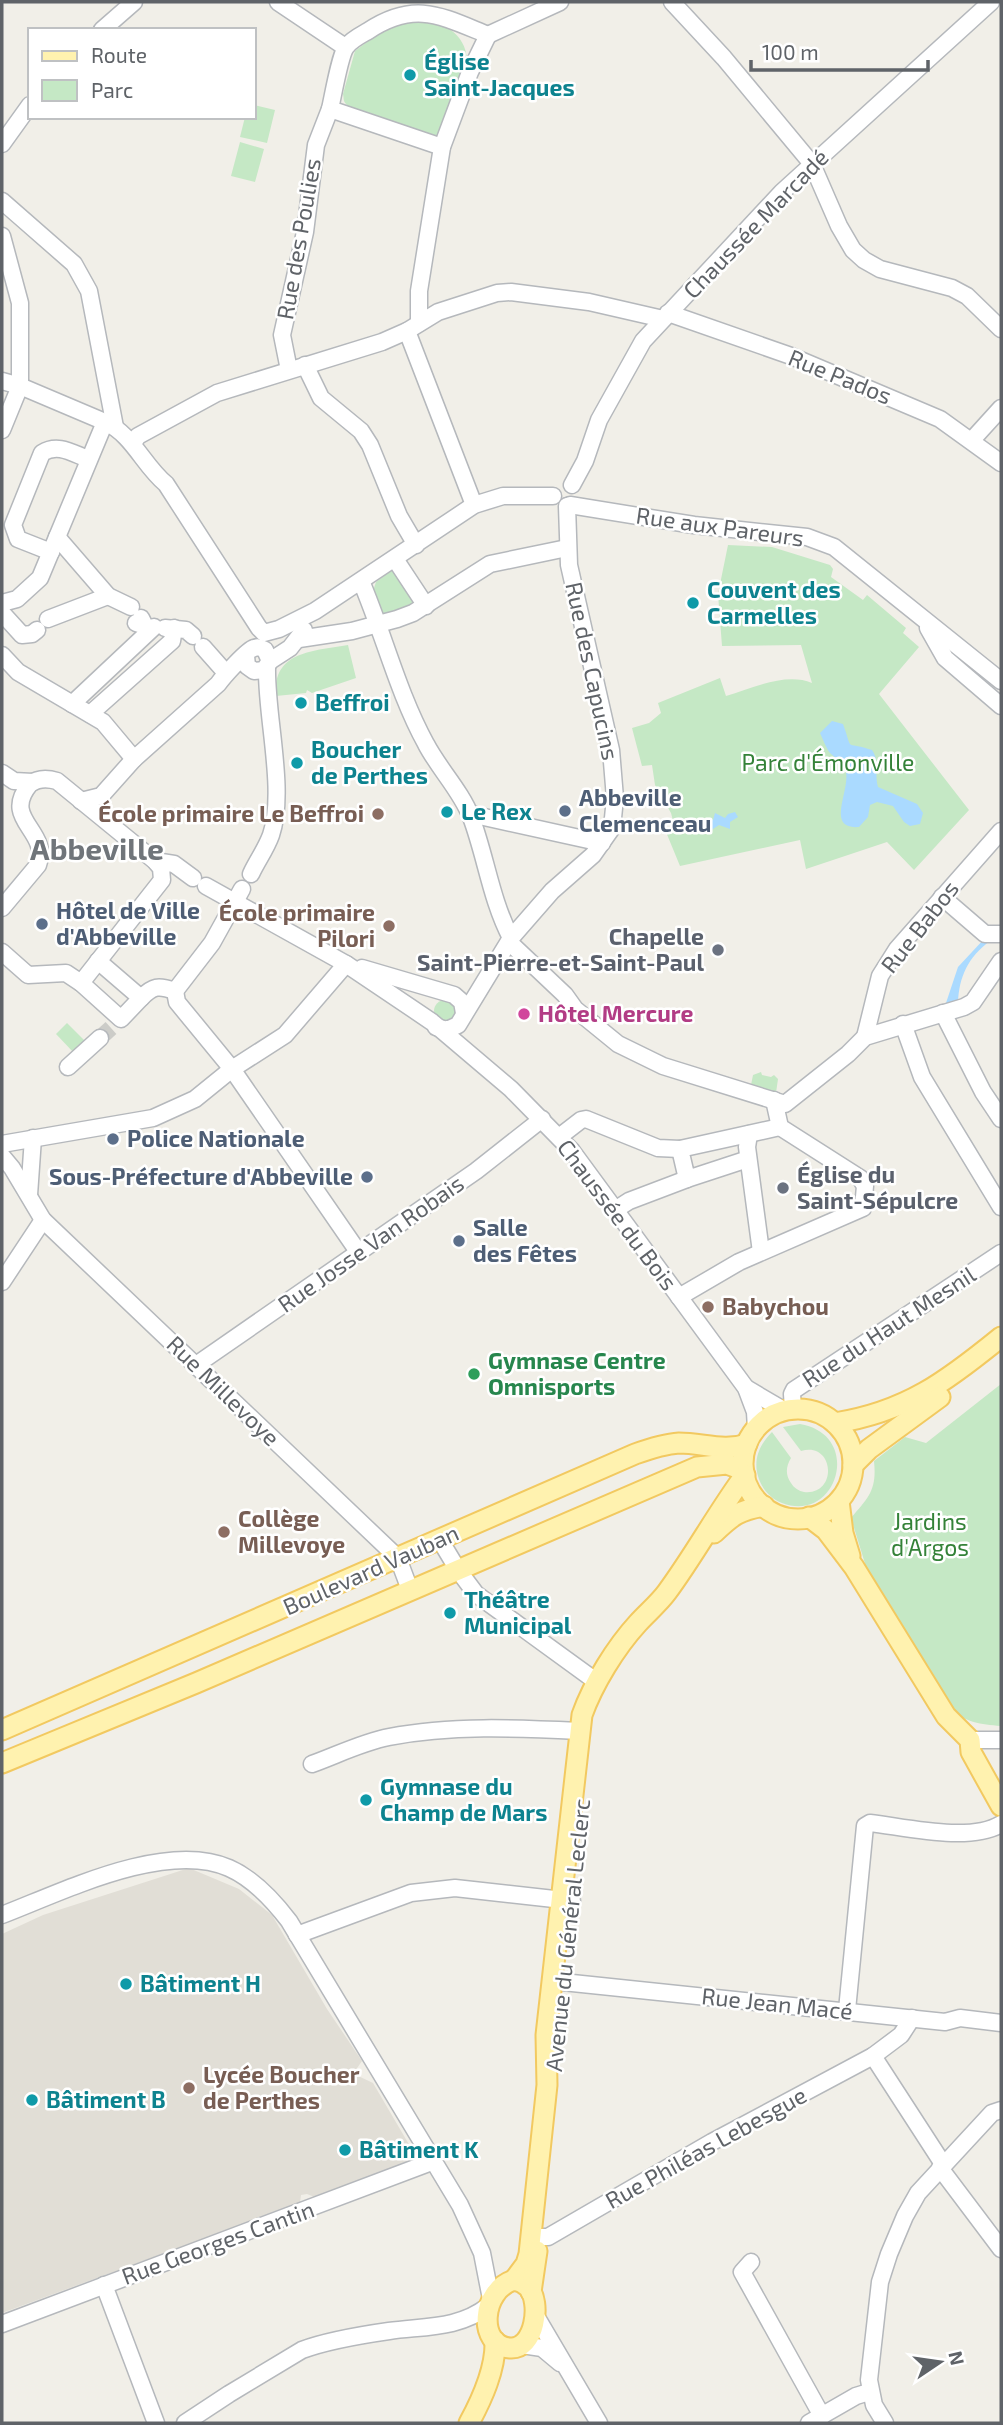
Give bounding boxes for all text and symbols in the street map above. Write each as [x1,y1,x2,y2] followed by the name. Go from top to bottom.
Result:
[28,28,256,119] legend
[751,28,928,72] scale bar
[762,39,819,64] text: 100 m
[91,42,147,67] text: Route
[424,47,575,101] place label: Église Saint-Jacques
[402,67,418,83] marker: Église Saint-Jacques
[91,77,133,102] text: Parc
[677,143,834,304] street label: Chaussée Marcadé
[270,156,326,322] street label: Rue des Poulies
[785,343,896,409] street label: Rue Pados
[634,500,806,552] street label: Rue aux Pareurs
[707,575,841,629] place label: Couvent des Carmelles
[560,579,626,762] street label: Rue des Capucins
[685,595,701,611] marker: Couvent des Carmelles
[315,688,390,716] place label: Beffroi
[293,695,309,711] marker: Beffroi
[311,735,428,789] place label: Boucher de Perthes
[742,748,914,776] park label: Parc d'Émonville
[289,755,305,771] marker: Boucher de Perthes
[579,783,711,837] place label: Abbeville Clemenceau
[461,797,532,825] place label: Le Rex
[98,799,364,827] place label: École primaire Le Beffroi
[557,803,573,819] marker: Abbeville Clemenceau
[439,804,455,820] marker: Le Rex
[370,806,386,822] marker: École primaire Le Beffroi
[30,830,164,866] district label: Abbeville
[874,875,964,978] street label: Rue Babos
[56,896,200,950] place label: Hôtel de Ville d'Abbeville
[219,898,375,952] place label: École primaire Pilori
[34,916,50,932] marker: Hôtel de Ville d'Abbeville
[381,918,397,934] marker: École primaire Pilori
[417,922,704,976] place label: Chapelle Saint-Pierre-et-Saint-Paul
[710,942,726,958] marker: Chapelle Saint-Pierre-et-Saint-Paul
[538,999,693,1027] place label: Hôtel Mercure
[516,1006,532,1022] marker: Hôtel Mercure
[127,1124,305,1152] place label: Police Nationale
[105,1131,121,1147] marker: Police Nationale
[552,1133,684,1295] street label: Chaussée du Bois
[797,1160,958,1214] place label: Église du Saint-Sépulcre
[49,1162,353,1190] place label: Sous-Préfecture d'Abbeville
[272,1169,469,1318] street label: Rue Josse Van Robais
[359,1169,375,1185] marker: Sous-Préfecture d'Abbeville
[775,1180,791,1196] marker: Église du Saint-Sépulcre
[473,1213,577,1267] place label: Salle des Fêtes
[451,1233,467,1249] marker: Salle des Fêtes
[796,1260,981,1393] street label: Rue du Haut Mesnil
[722,1292,829,1320] place label: Babychou
[700,1299,716,1315] marker: Babychou
[161,1330,286,1451] street label: Rue Millevoye
[488,1346,666,1400] place label: Gymnase Centre Omnisports
[466,1366,482,1382] marker: Gymnase Centre Omnisports
[238,1504,345,1558] place label: Collège Millevoye
[891,1507,969,1561] park label: Jardins d'Argos
[278,1518,463,1620] street label: Boulevard Vauban
[216,1524,232,1540] marker: Collège Millevoye
[464,1585,572,1639] place label: Théâtre Municipal
[442,1605,458,1621] marker: Théâtre Municipal
[380,1772,547,1826] place label: Gymnase du Champ de Mars
[358,1792,374,1808] marker: Gymnase du Champ de Mars
[539,1797,595,2073] street label: Avenue du Général Leclerc
[140,1969,261,1997] place label: Bâtiment H
[118,1976,134,1992] marker: Bâtiment H
[700,1981,854,2025] street label: Rue Jean Macé
[203,2060,360,2114] place label: Lycée Boucher de Perthes
[181,2080,197,2096] marker: Lycée Boucher de Perthes
[600,2080,811,2214] street label: Rue Philéas Lebesgue
[46,2085,166,2113] place label: Bâtiment B
[24,2092,40,2108] marker: Bâtiment B
[359,2135,479,2163] place label: Bâtiment K
[337,2142,353,2158] marker: Bâtiment K
[118,2194,318,2290] street label: Rue Georges Cantin
[905,2327,975,2397] north arrow
[944,2349,970,2367] text: N

